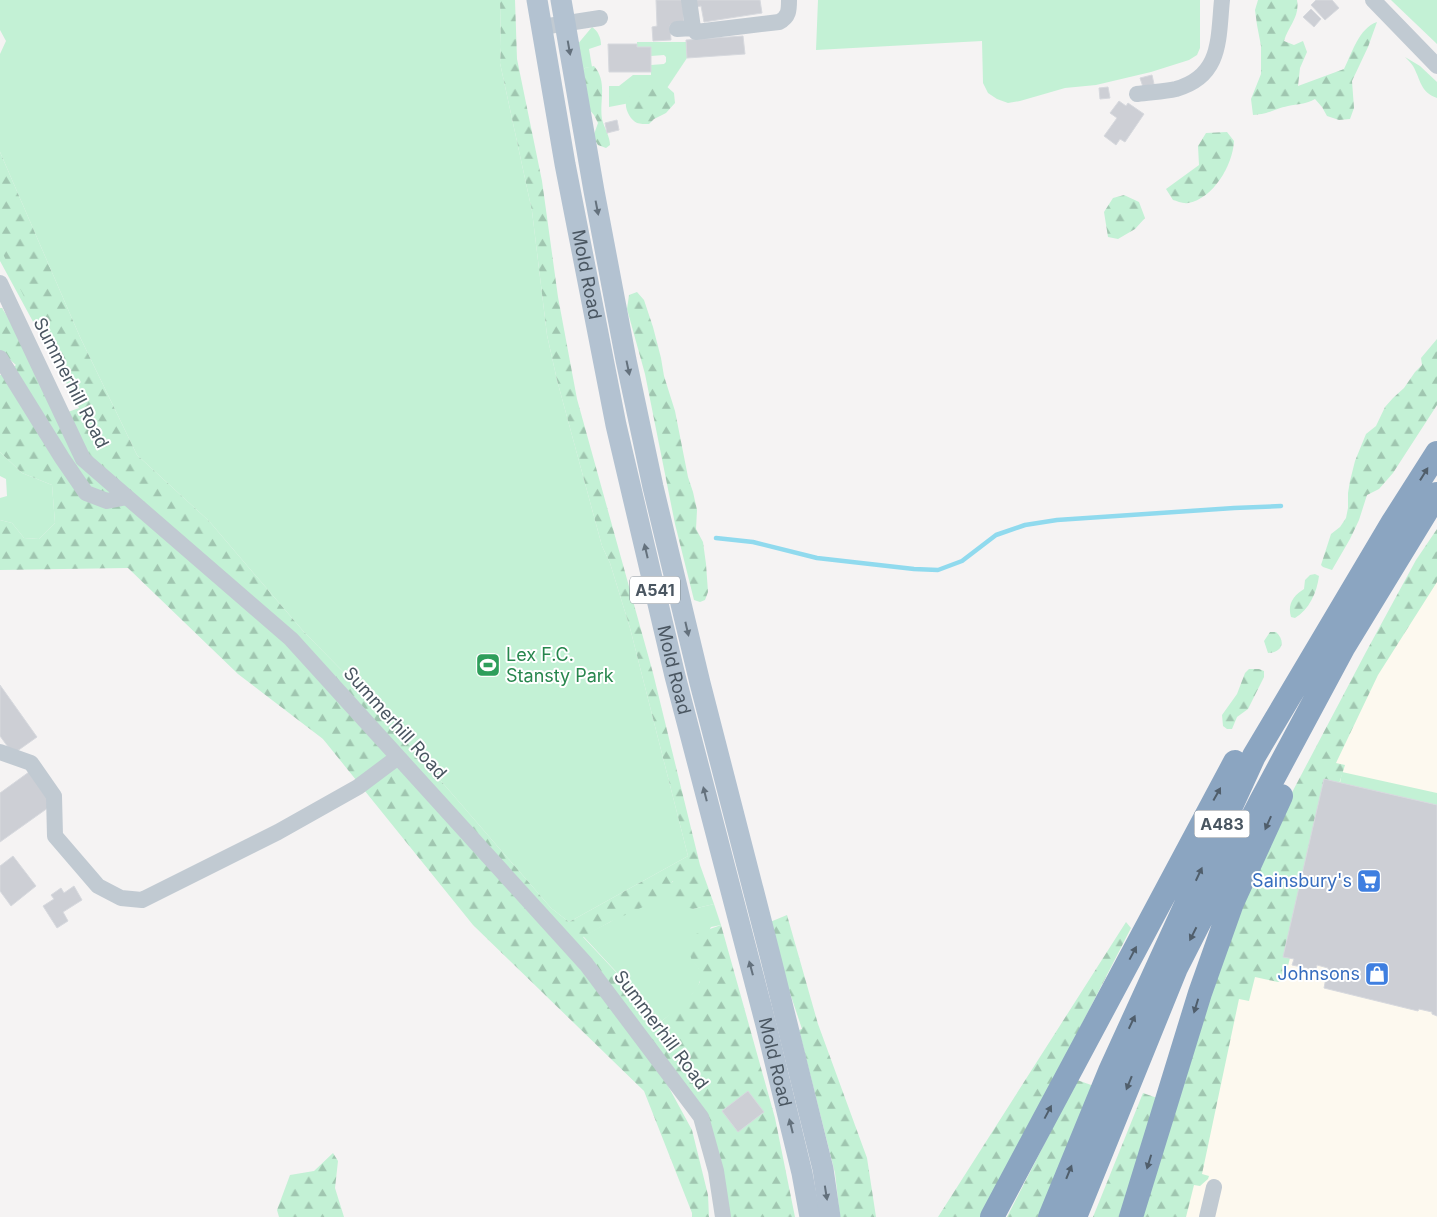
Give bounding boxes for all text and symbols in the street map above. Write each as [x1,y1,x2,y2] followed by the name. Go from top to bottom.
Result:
[566,40,574,56] one-way arrow
[594,201,602,217] one-way arrow
[568,228,606,321] street label: Mold Road
[30,314,113,451] street label: Summerhill Road
[624,360,632,375] one-way arrow
[1419,467,1429,480] one-way arrow
[642,544,650,559] one-way arrow
[630,576,680,604] road number: A541
[683,621,691,636] one-way arrow
[653,623,696,717] street label: Mold Road
[506,644,614,686] place label: Lex F.C. Stansty Park
[475,652,501,678] sports icon: Lex F.C. Stansty Park
[340,662,451,783] street label: Summerhill Road
[701,787,709,802] one-way arrow
[1213,787,1221,802] one-way arrow
[1194,811,1250,838] road number: A483
[1264,816,1272,830] one-way arrow
[1196,867,1204,881] one-way arrow
[1356,868,1382,894] supermarket icon: Sainsbury's
[1252,870,1352,891] place label: Sainsbury's
[1189,927,1197,942] one-way arrow
[1128,947,1137,960] one-way arrow
[747,961,755,976] one-way arrow
[1364,961,1390,987] shop icon: Johnsons
[1277,963,1360,984] place label: Johnsons
[610,966,713,1093] street label: Summerhill Road
[1192,999,1200,1014] one-way arrow
[755,1015,796,1109] street label: Mold Road
[1128,1015,1136,1029] one-way arrow
[1124,1076,1132,1091] one-way arrow
[1043,1105,1052,1119] one-way arrow
[787,1118,795,1133] one-way arrow
[1144,1154,1152,1169] one-way arrow
[1065,1165,1073,1179] one-way arrow
[823,1185,831,1201] one-way arrow

